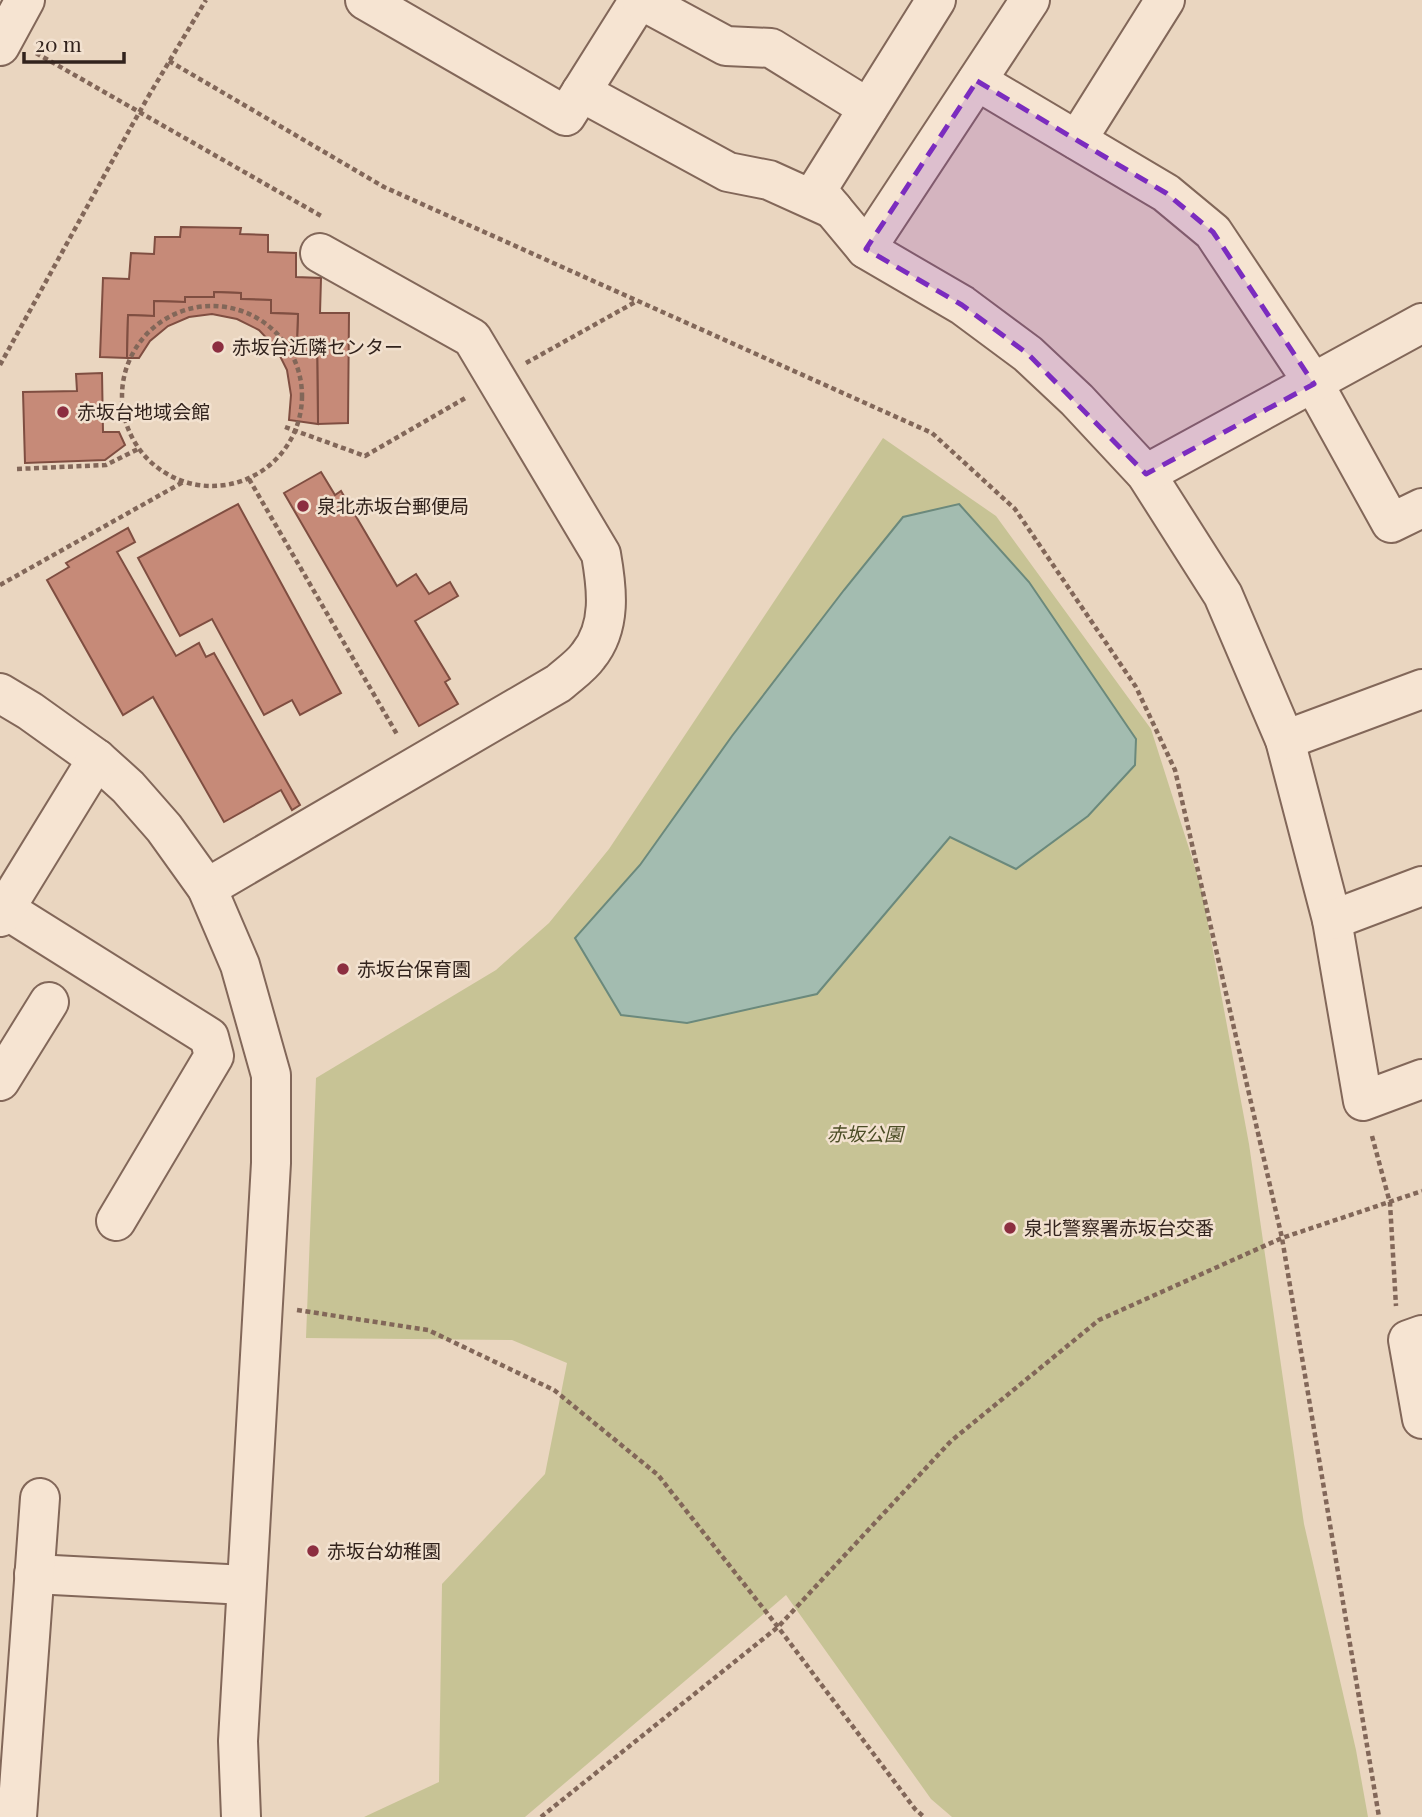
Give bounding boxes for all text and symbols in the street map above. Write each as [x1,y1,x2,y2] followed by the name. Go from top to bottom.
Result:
[24,21,124,65] scale bar
[35,29,82,57] text: 20 m
[232,333,403,359] place label: 赤坂台近隣センター
[210,339,226,355] marker: 赤坂台近隣センター
[77,398,210,424] place label: 赤坂台地域会館
[55,404,71,420] marker: 赤坂台地域会館
[317,492,469,518] place label: 泉北赤坂台郵便局
[295,498,311,514] marker: 泉北赤坂台郵便局
[357,955,471,981] place label: 赤坂台保育園
[335,961,351,977] marker: 赤坂台保育園
[827,1120,906,1146] park label: 赤坂公園
[1024,1214,1214,1240] place label: 泉北警察署赤坂台交番
[1002,1220,1018,1236] marker: 泉北警察署赤坂台交番
[327,1537,441,1563] place label: 赤坂台幼稚園
[305,1543,321,1559] marker: 赤坂台幼稚園

